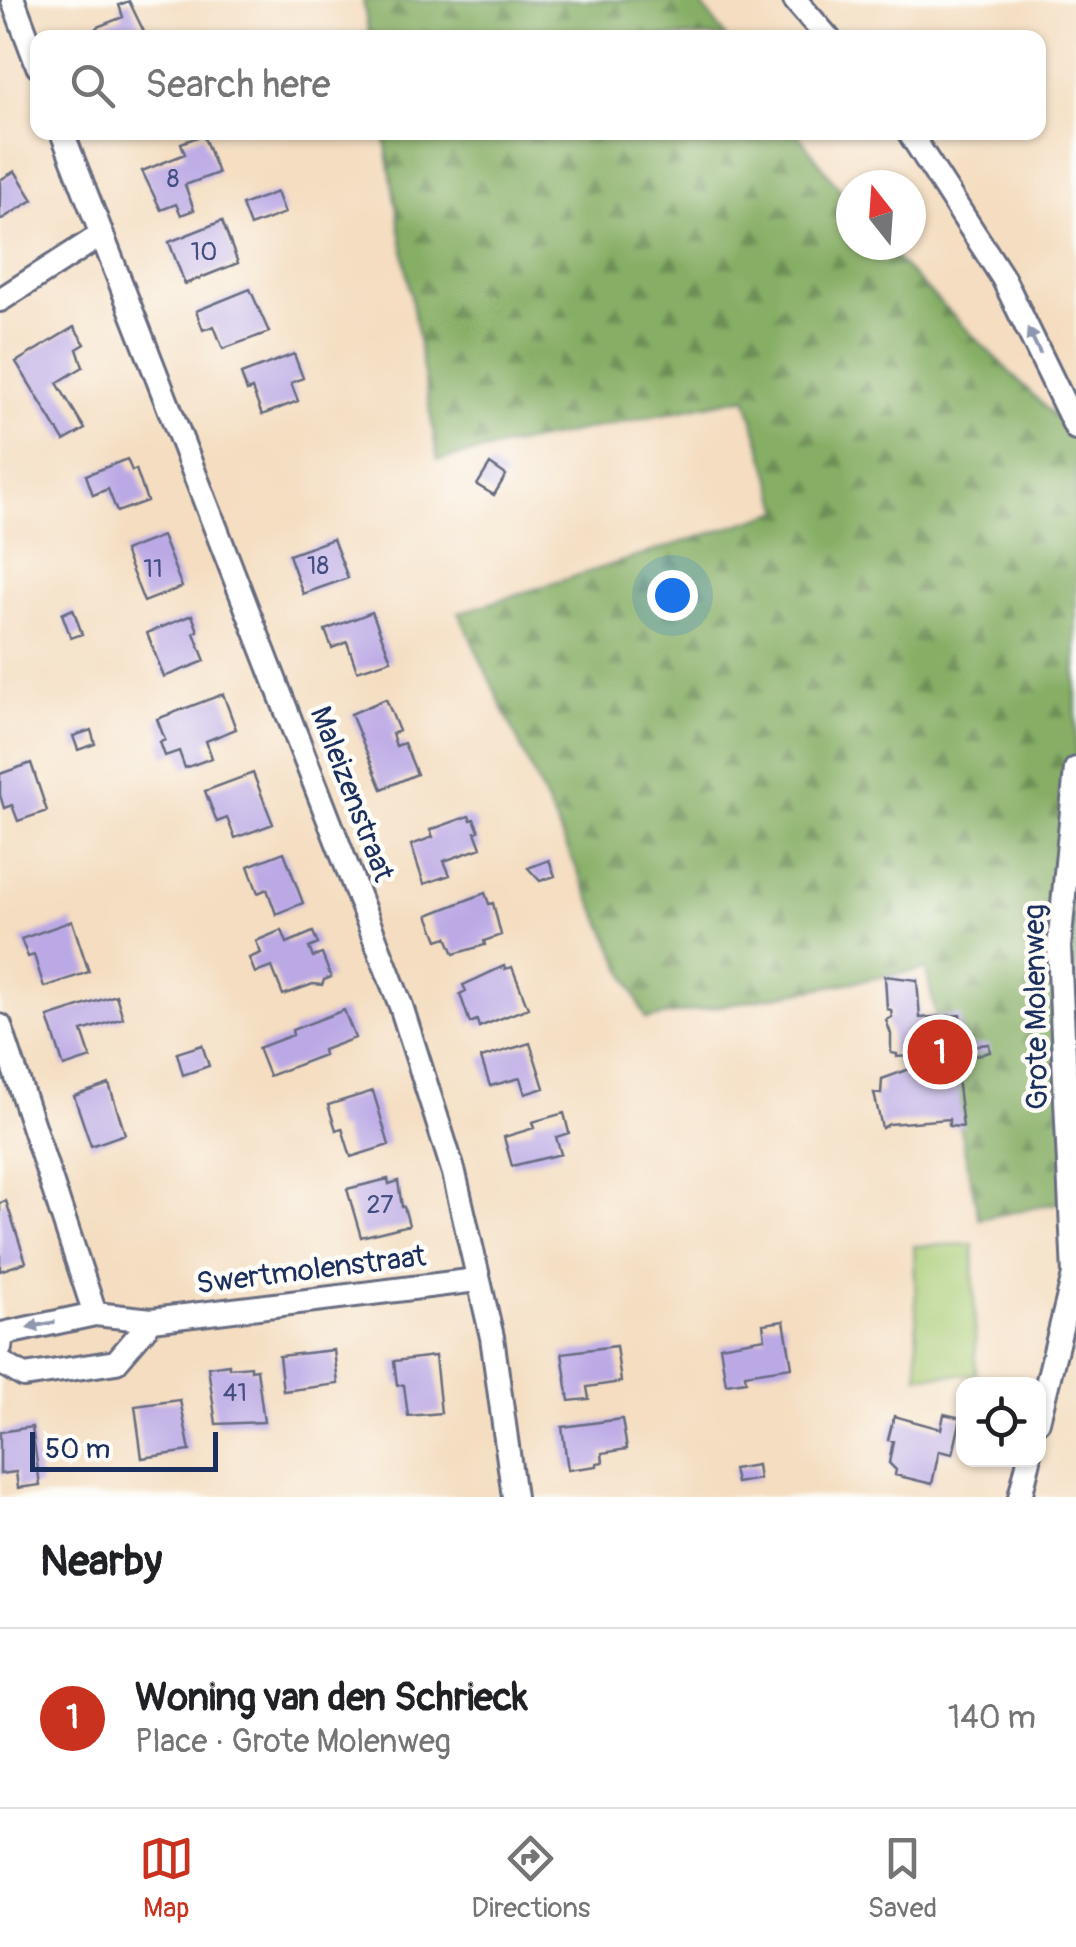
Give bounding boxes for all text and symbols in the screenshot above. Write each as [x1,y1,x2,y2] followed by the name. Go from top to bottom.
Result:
[30,30,1046,140] search box
[65,58,120,113] icon: search
[145,61,331,109] text: Search here
[167,164,179,195] house number: 8
[836,170,926,260] north arrow
[191,237,217,268] house number: 10
[1025,326,1042,355] one-way arrow
[307,551,329,582] house number: 18
[143,554,163,585] house number: 11
[647,570,698,621] your location
[302,701,403,888] street label: Maleizenstraat
[1016,904,1056,1110] street label: Grote Molenweg
[908,1014,972,1090] pin: 1
[366,1190,394,1221] house number: 27
[194,1237,429,1302] street label: Swertmolenstraat
[25,1318,56,1334] one-way arrow
[956,1377,1046,1467] map controls
[956,1377,1046,1467] button: locate
[223,1378,247,1409] house number: 41
[30,1427,218,1472] scale bar
[45,1432,110,1467] text: 50 m
[40,1536,162,1588] text: Nearby
[135,1674,528,1722] text: Woning van den Schrieck
[66,1698,79,1738] text: 1
[948,1698,1036,1738] text: 140 m
[135,1722,451,1762] text: Place · Grote Molenweg
[139,1831,194,1926] tab: Map
[471,1831,590,1926] tab: Directions
[868,1831,937,1926] tab: Saved

